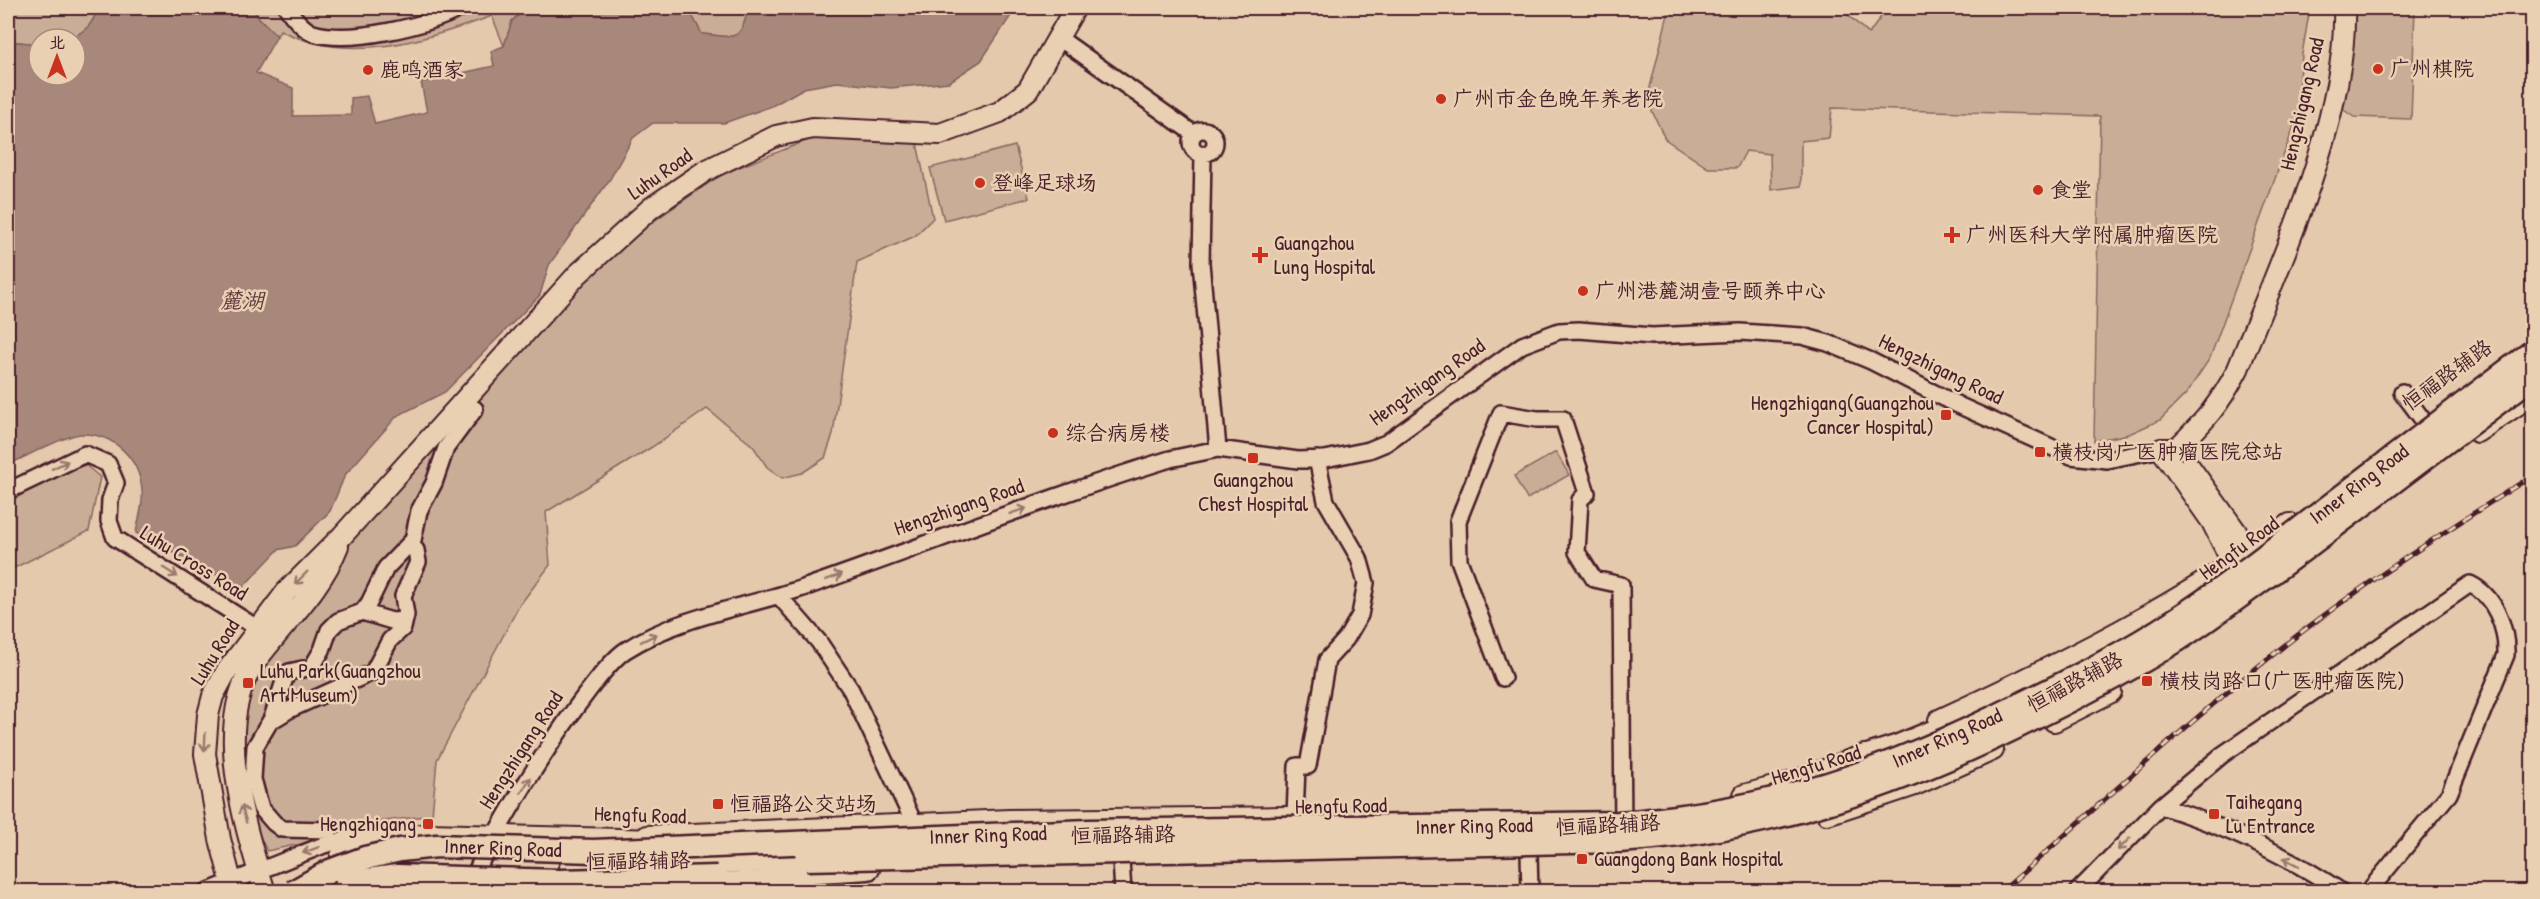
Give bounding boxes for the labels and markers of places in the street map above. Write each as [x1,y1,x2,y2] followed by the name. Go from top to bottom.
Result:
[2390,54,2474,83] place label: 广州棋院
[380,55,464,84] place label: 鹿鸣酒家
[2371,62,2385,76] marker: 广州棋院
[361,63,375,77] marker: 鹿鸣酒家
[1453,84,1663,113] place label: 广州市金色晚年养老院
[1434,92,1448,106] marker: 广州市金色晚年养老院
[992,168,1097,197] place label: 登峰足球场
[2050,175,2092,204] place label: 食堂
[973,176,987,190] marker: 登峰足球场
[2031,183,2045,197] marker: 食堂
[1966,220,2218,249] place label: 广州医科大学附属肿瘤医院
[1943,226,1961,244] marker: 广州医科大学附属肿瘤医院
[1274,228,1375,281] place label: Guangzhou Lung Hospital
[1251,246,1269,264] marker: Guangzhou Lung Hospital
[1595,276,1826,305] place label: 广州港麓湖壹号颐养中心
[1576,284,1590,298] marker: 广州港麓湖壹号颐养中心
[1751,388,1935,441] place label: Hengzhigang(Guangzhou Cancer Hospital)
[1939,408,1953,422] marker: Hengzhigang(Guangzhou Cancer Hospital)
[1065,418,1170,447] place label: 综合病房楼
[1046,426,1060,440] marker: 综合病房楼
[2052,437,2283,466] place label: 横枝岗广医肿瘤医院总站
[2033,445,2047,459] marker: 横枝岗广医肿瘤医院总站
[1246,451,1260,465] marker: Guangzhou Chest Hospital
[1198,465,1308,518] place label: Guangzhou Chest Hospital
[260,656,421,709] place label: Luhu Park(Guangzhou Art Museum)
[2159,666,2405,695] place label: 横枝岗路口(广医肿瘤医院)
[2140,674,2154,688] marker: 横枝岗路口(广医肿瘤医院)
[241,676,255,690] marker: Luhu Park(Guangzhou Art Museum)
[2226,787,2315,840] place label: Taihegang Lu Entrance
[730,789,877,818] place label: 恒福路公交站场
[711,797,725,811] marker: 恒福路公交站场
[2207,807,2221,821] marker: Taihegang Lu Entrance
[320,809,416,838] place label: Hengzhigang
[421,817,435,831] marker: Hengzhigang
[1594,844,1783,873] place label: Guangdong Bank Hospital
[1575,852,1589,866] marker: Guangdong Bank Hospital

